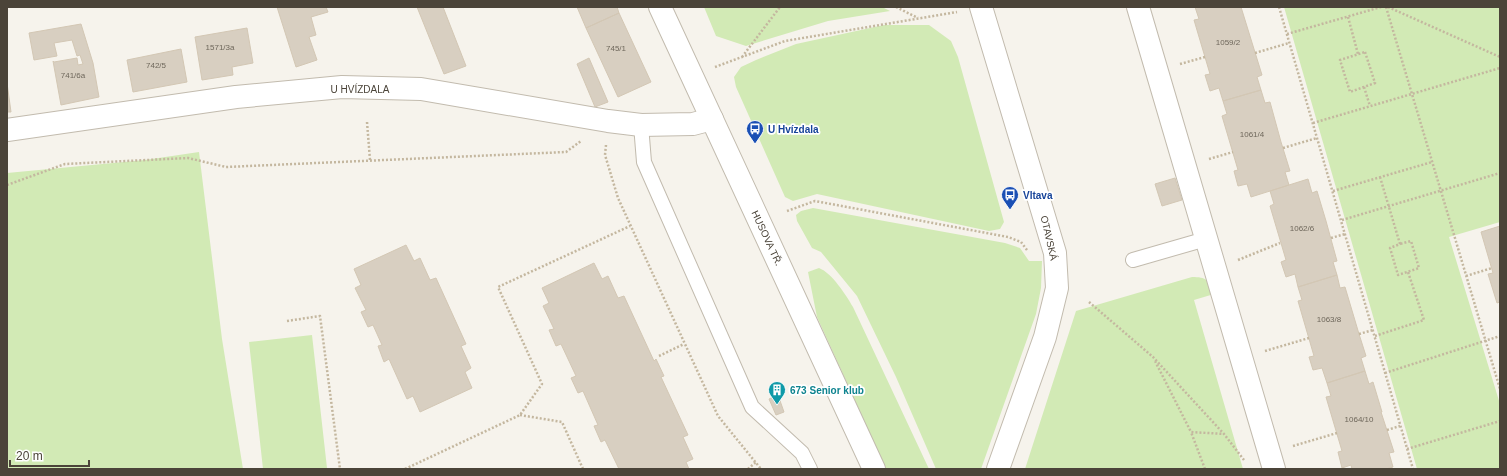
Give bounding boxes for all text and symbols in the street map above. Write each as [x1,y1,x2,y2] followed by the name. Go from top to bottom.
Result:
[1216,38,1241,47] house number: 1059/2
[206,43,235,52] house number: 1571/3a
[606,44,627,53] house number: 745/1
[146,61,167,70] house number: 742/5
[61,71,86,80] house number: 741/6a
[331,83,390,95] street label: U HVÍZDALA
[745,119,765,144] bus stop icon: U Hvízdala
[768,124,819,135] place label: U Hvízdala
[1240,130,1265,139] house number: 1061/4
[1000,185,1020,210] bus stop icon: Vltava
[1023,190,1053,201] place label: Vltava
[749,208,785,267] street label: HUSOVA TŘ.
[1038,214,1061,262] street label: OTAVSKÁ
[1290,224,1315,233] house number: 1062/6
[1317,315,1342,324] house number: 1063/8
[767,380,787,405] building icon: 673 Senior klub
[790,385,864,396] place label: 673 Senior klub
[1345,415,1374,424] house number: 1064/10
[10,442,89,468] scale bar
[16,449,43,463] text: 20 m

